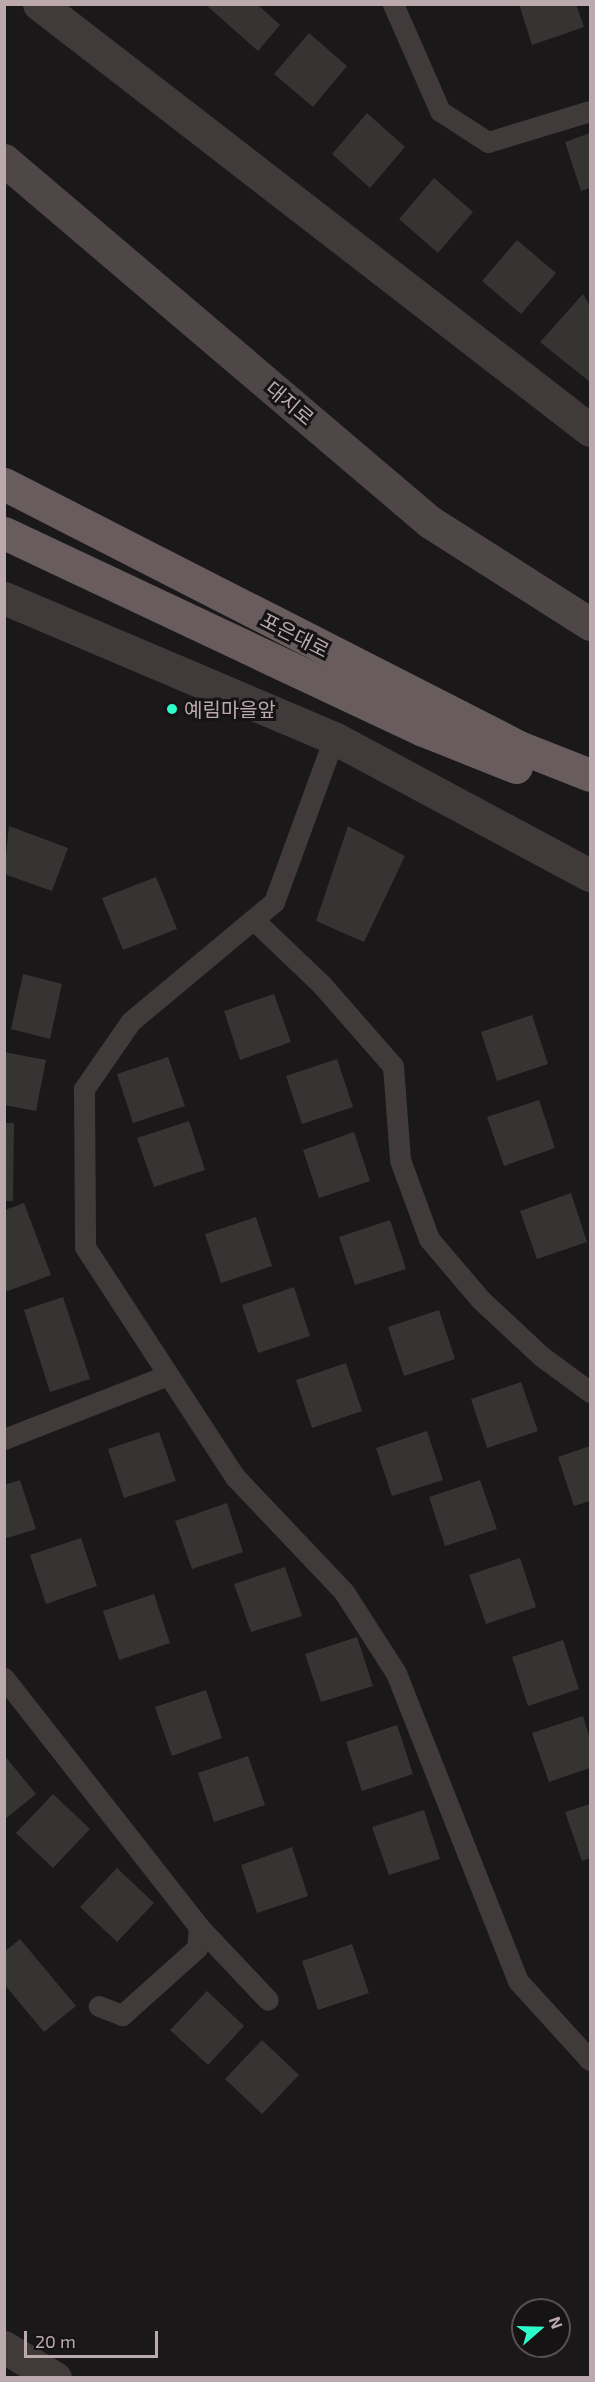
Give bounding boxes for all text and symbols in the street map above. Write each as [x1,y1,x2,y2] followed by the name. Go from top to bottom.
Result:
[261,376,319,430] street label: 대지로
[257,608,333,662] street label: 포은대로
[184,697,276,721] place label: 예림마을앞
[165,702,179,716] marker: 예림마을앞
[511,2298,571,2358] north arrow
[546,2314,567,2331] text: N
[27,2319,160,2357] scale bar
[35,2330,76,2352] text: 20 m

